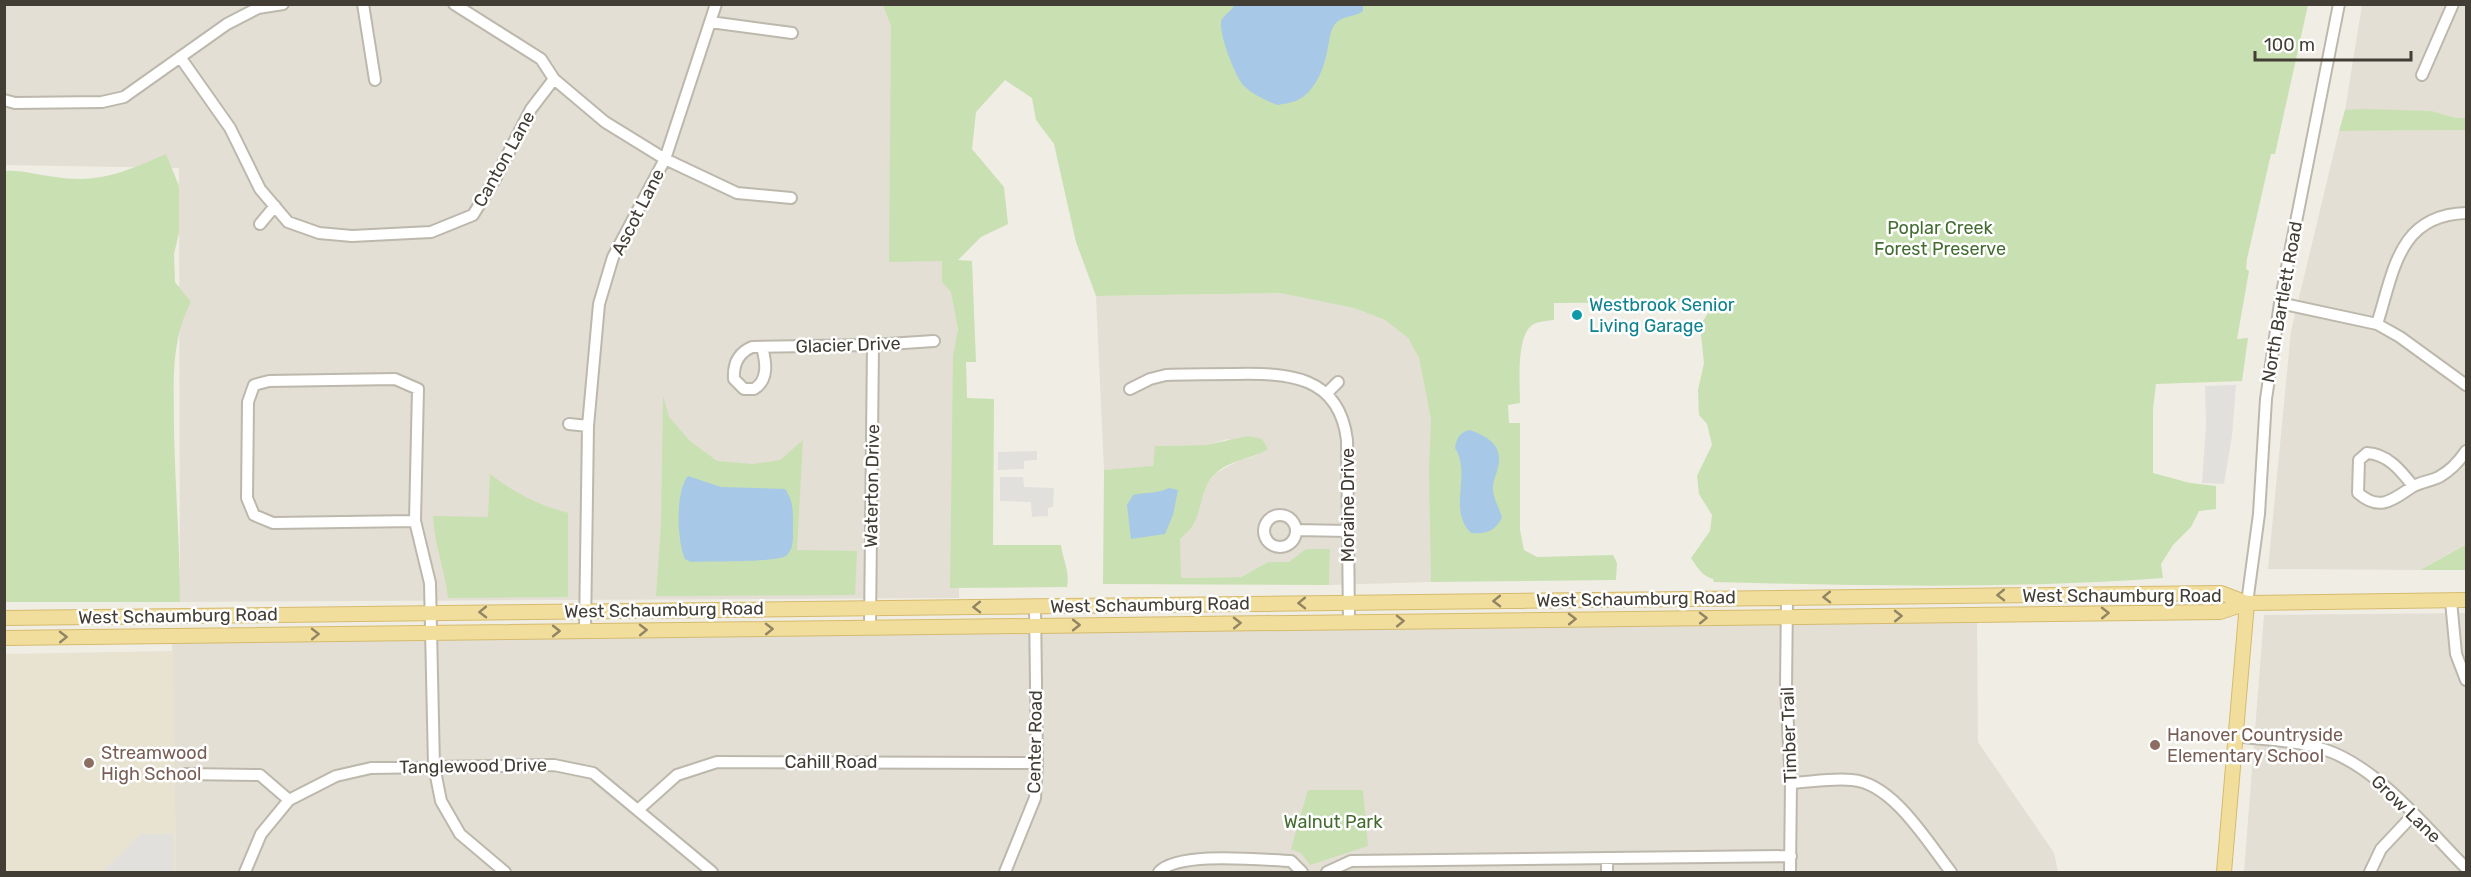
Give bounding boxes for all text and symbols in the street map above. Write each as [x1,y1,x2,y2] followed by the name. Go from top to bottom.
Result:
[2255,24,2411,62] scale bar
[2264,34,2315,56] text: 100 m
[469,107,539,211] street label: Canton Lane
[607,165,669,259] street label: Ascot Lane
[1874,217,2006,260] park label: Poplar Creek Forest Preserve
[2257,220,2307,384] street label: North Bartlett Road
[1589,294,1735,337] place label: Westbrook Senior Living Garage
[1570,308,1584,322] marker: Westbrook Senior Living Garage
[795,332,901,358] street label: Glacier Drive
[860,424,884,548] street label: Waterton Drive
[1337,448,1359,562] street label: Moraine Drive
[2022,585,2222,607] street label: West Schaumburg Road
[1536,586,1736,612] street label: West Schaumburg Road
[1996,589,2005,601] one-way arrow
[1823,591,1832,603] one-way arrow
[1050,592,1250,618] street label: West Schaumburg Road
[1493,595,1502,607] one-way arrow
[564,597,764,623] street label: West Schaumburg Road
[1298,597,1307,609] one-way arrow
[972,600,981,613] one-way arrow
[78,603,278,629] street label: West Schaumburg Road
[479,606,488,619] one-way arrow
[2101,607,2110,619] one-way arrow
[1893,610,1902,622] one-way arrow
[1698,612,1707,624] one-way arrow
[1567,613,1576,626] one-way arrow
[1395,615,1404,627] one-way arrow
[1233,617,1242,629] one-way arrow
[1071,619,1080,631] one-way arrow
[765,622,774,635] one-way arrow
[639,624,648,636] one-way arrow
[551,625,560,637] one-way arrow
[310,628,319,640] one-way arrow
[58,631,67,643] one-way arrow
[1776,687,1802,783] street label: Timber Trail
[1023,690,1047,794] street label: Center Road
[2167,724,2343,767] place label: Hanover Countryside Elementary School
[2148,738,2162,752] marker: Hanover Countryside Elementary School
[101,742,207,785] place label: Streamwood High School
[784,751,878,773] street label: Cahill Road
[399,754,547,778] street label: Tanglewood Drive
[82,756,96,770] marker: Streamwood High School
[2367,770,2445,848] street label: Grow Lane
[1284,811,1383,833] park label: Walnut Park

